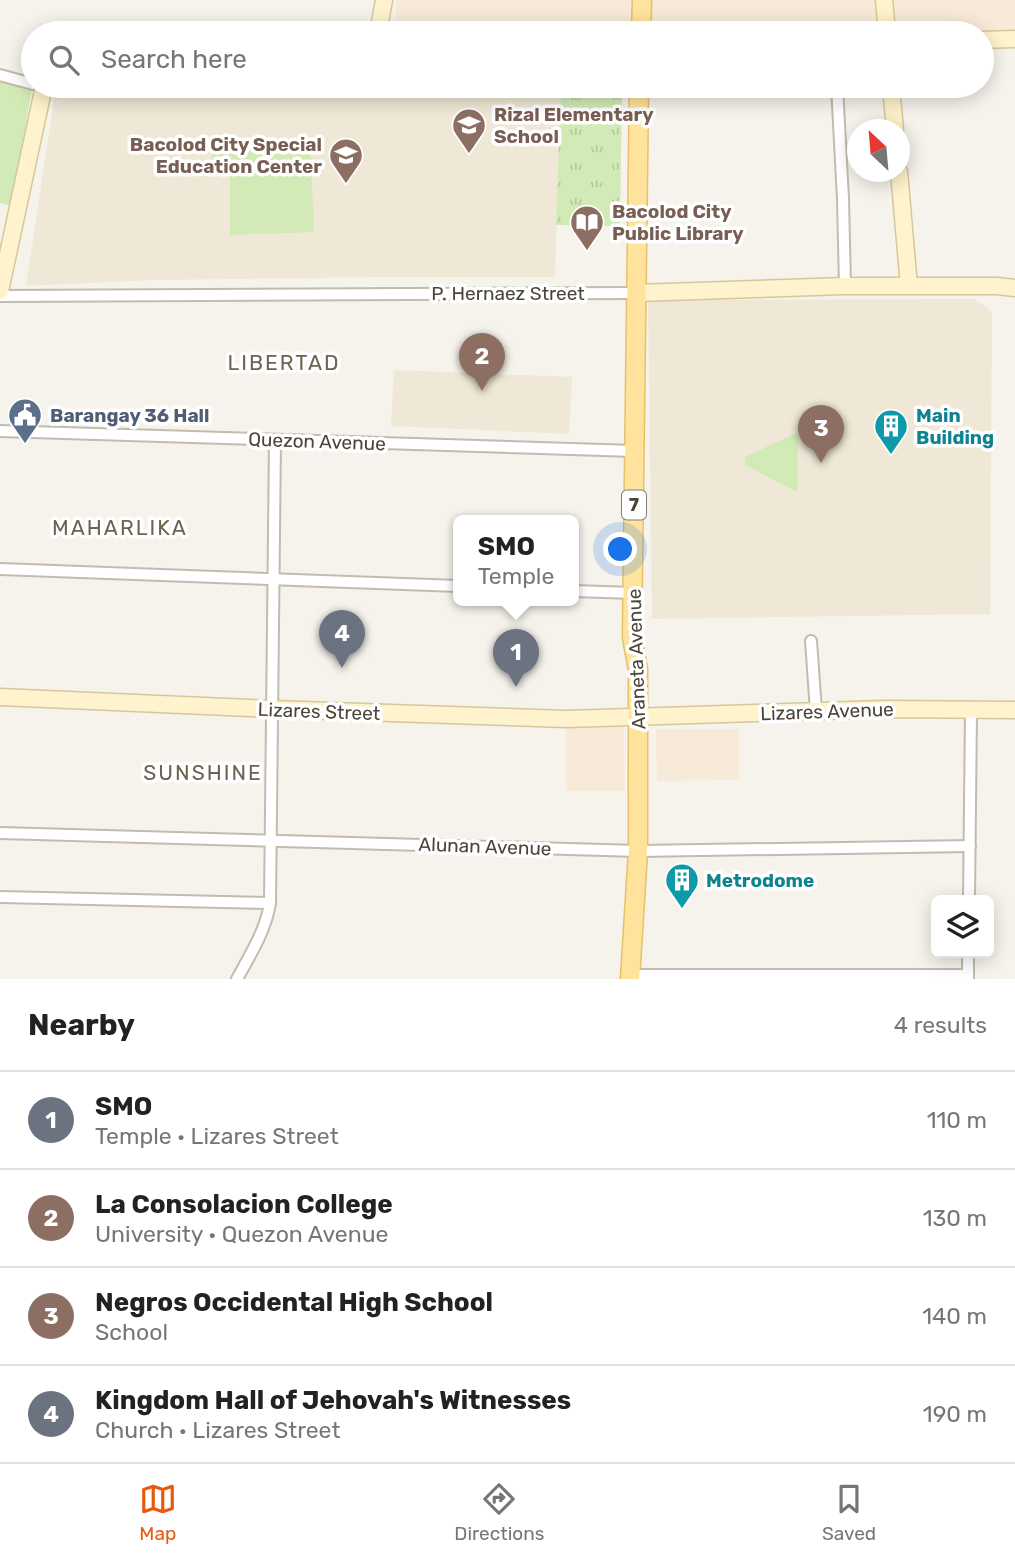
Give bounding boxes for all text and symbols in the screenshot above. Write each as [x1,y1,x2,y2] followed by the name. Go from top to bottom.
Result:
[21,21,994,98] search box
[45,41,83,79] icon: search
[101,44,247,75] text: Search here
[494,103,654,148] place label: Rizal Elementary School
[450,106,488,155] school or university icon: Rizal Elementary School
[847,119,910,182] north arrow
[130,133,322,178] place label: Bacolod City Special Education Center
[327,136,365,185] school or university icon: Bacolod City Special Education Center
[612,200,744,245] place label: Bacolod City Public Library
[568,203,606,252] library icon: Bacolod City Public Library
[431,282,585,305] street label: P. Hernaez Street
[459,333,505,391] pin: 2
[227,350,341,375] district label: LIBERTAD
[6,396,44,445] public building icon: Barangay 36 Hall
[50,404,210,427] place label: Barangay 36 Hall
[916,404,994,449] place label: Main Building
[798,405,844,463] pin: 3
[872,407,910,456] building icon: Main Building
[248,428,386,455] street label: Quezon Avenue
[622,490,646,520] road number: 7
[52,515,188,540] district label: MAHARLIKA
[453,515,579,606] popup
[478,531,535,562] text: SMO
[603,532,637,566] your location
[478,562,554,590] text: Temple
[623,588,650,730] street label: Araneta Avenue
[319,610,365,668] pin: 4
[493,629,539,687] pin: 1
[257,698,381,725] street label: Lizares Street
[760,698,894,725] street label: Lizares Avenue
[143,760,263,785] district label: SUNSHINE
[418,833,552,860] street label: Alunan Avenue
[663,861,701,910] building icon: Metrodome
[706,869,814,892] place label: Metrodome
[931,895,994,958] map controls
[931,895,994,958] button: layers
[28,1007,135,1043] text: Nearby
[894,1011,987,1039] text: 4 results
[95,1091,152,1122] text: SMO
[45,1106,57,1134] text: 1
[927,1106,987,1134] text: 110 m
[95,1122,339,1150] text: Temple · Lizares Street
[95,1189,393,1220] text: La Consolacion College
[44,1204,58,1232] text: 2
[923,1204,987,1232] text: 130 m
[95,1220,388,1248] text: University · Quezon Avenue
[95,1287,493,1318] text: Negros Occidental High School
[43,1302,59,1330] text: 3
[922,1302,987,1330] text: 140 m
[95,1318,168,1346] text: School
[95,1385,571,1416] text: Kingdom Hall of Jehovah's Witnesses
[43,1400,59,1428] text: 4
[923,1400,987,1428] text: 190 m
[95,1416,340,1444] text: Church · Lizares Street
[139,1480,177,1545] tab: Map
[454,1480,544,1545] tab: Directions
[822,1480,876,1545] tab: Saved

